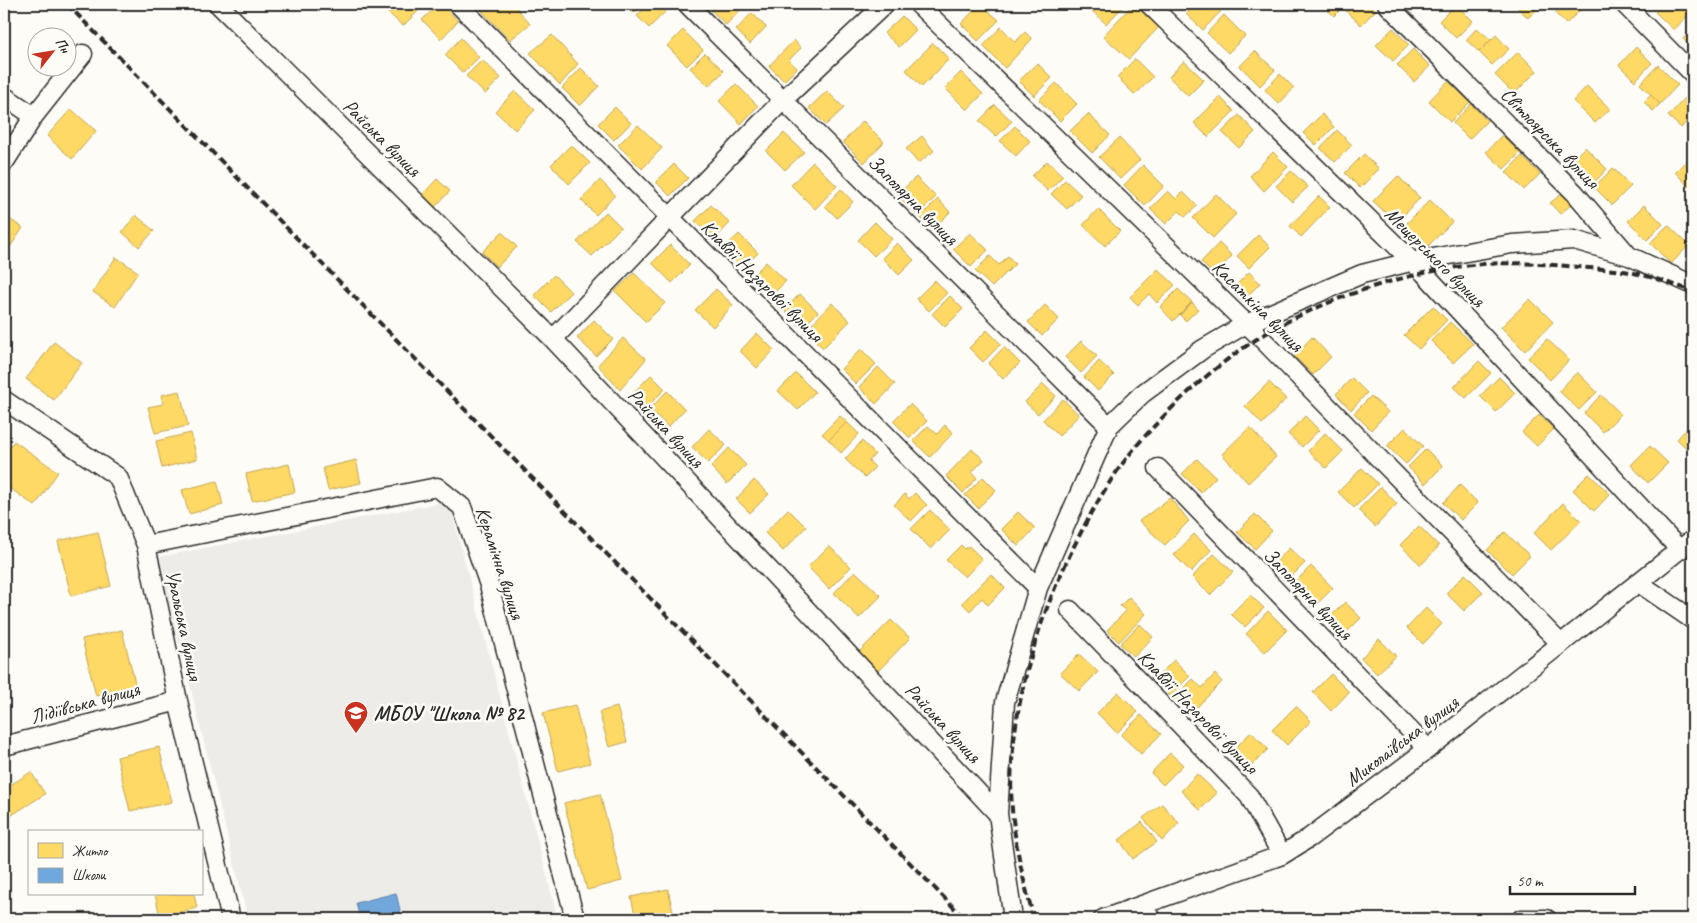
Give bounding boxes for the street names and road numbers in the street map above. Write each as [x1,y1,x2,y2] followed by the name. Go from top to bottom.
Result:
[1495,82,1606,195] street label: Світлоярська вулиця
[338,94,427,183] street label: Райська вулиця
[862,149,964,251] street label: Заполярна вулиця
[1380,202,1491,313] street label: Мещерського вулиця
[695,215,830,350] street label: Клавдії Назарової вулиця
[1207,255,1310,358] street label: Касаткіна вулиця
[623,383,710,474] street label: Райська вулиця
[470,504,530,623] street label: Керамічна вулиця
[1258,543,1358,646] street label: Заполярна вулиця
[160,568,208,684] street label: Уральська вулиця
[1132,645,1265,781] street label: Клавдії Назарової вулиця
[28,676,143,730] street label: Лідіївська вулиця
[900,678,987,769] street label: Райська вулиця
[1340,690,1464,792] street label: Миколаївська вулиця

